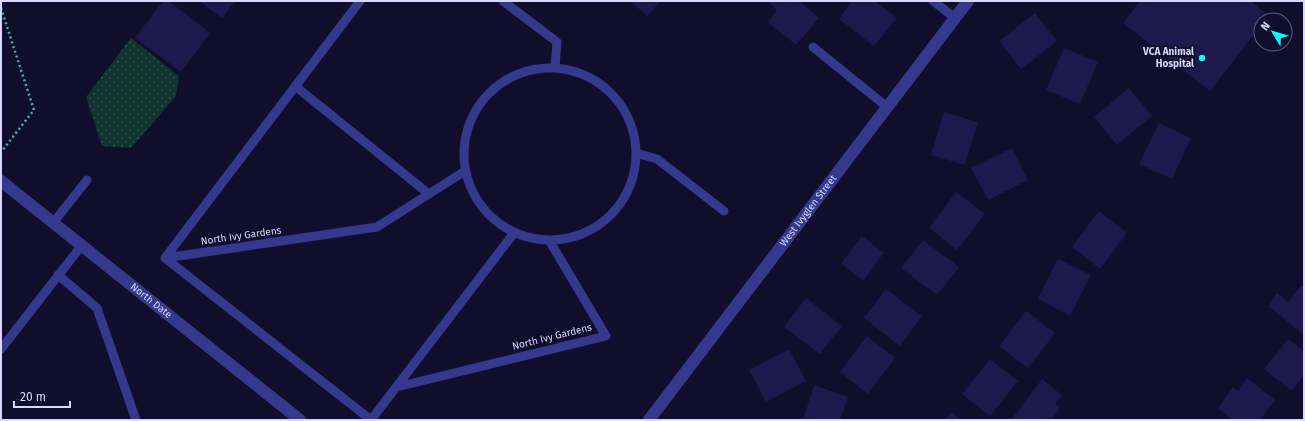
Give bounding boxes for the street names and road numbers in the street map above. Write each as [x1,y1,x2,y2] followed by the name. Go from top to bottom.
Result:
[777,172,840,249] street label: West Ivyglen Street
[200,224,282,248] street label: North Ivy Gardens
[128,281,174,321] street label: North Date
[511,321,593,353] street label: North Ivy Gardens

